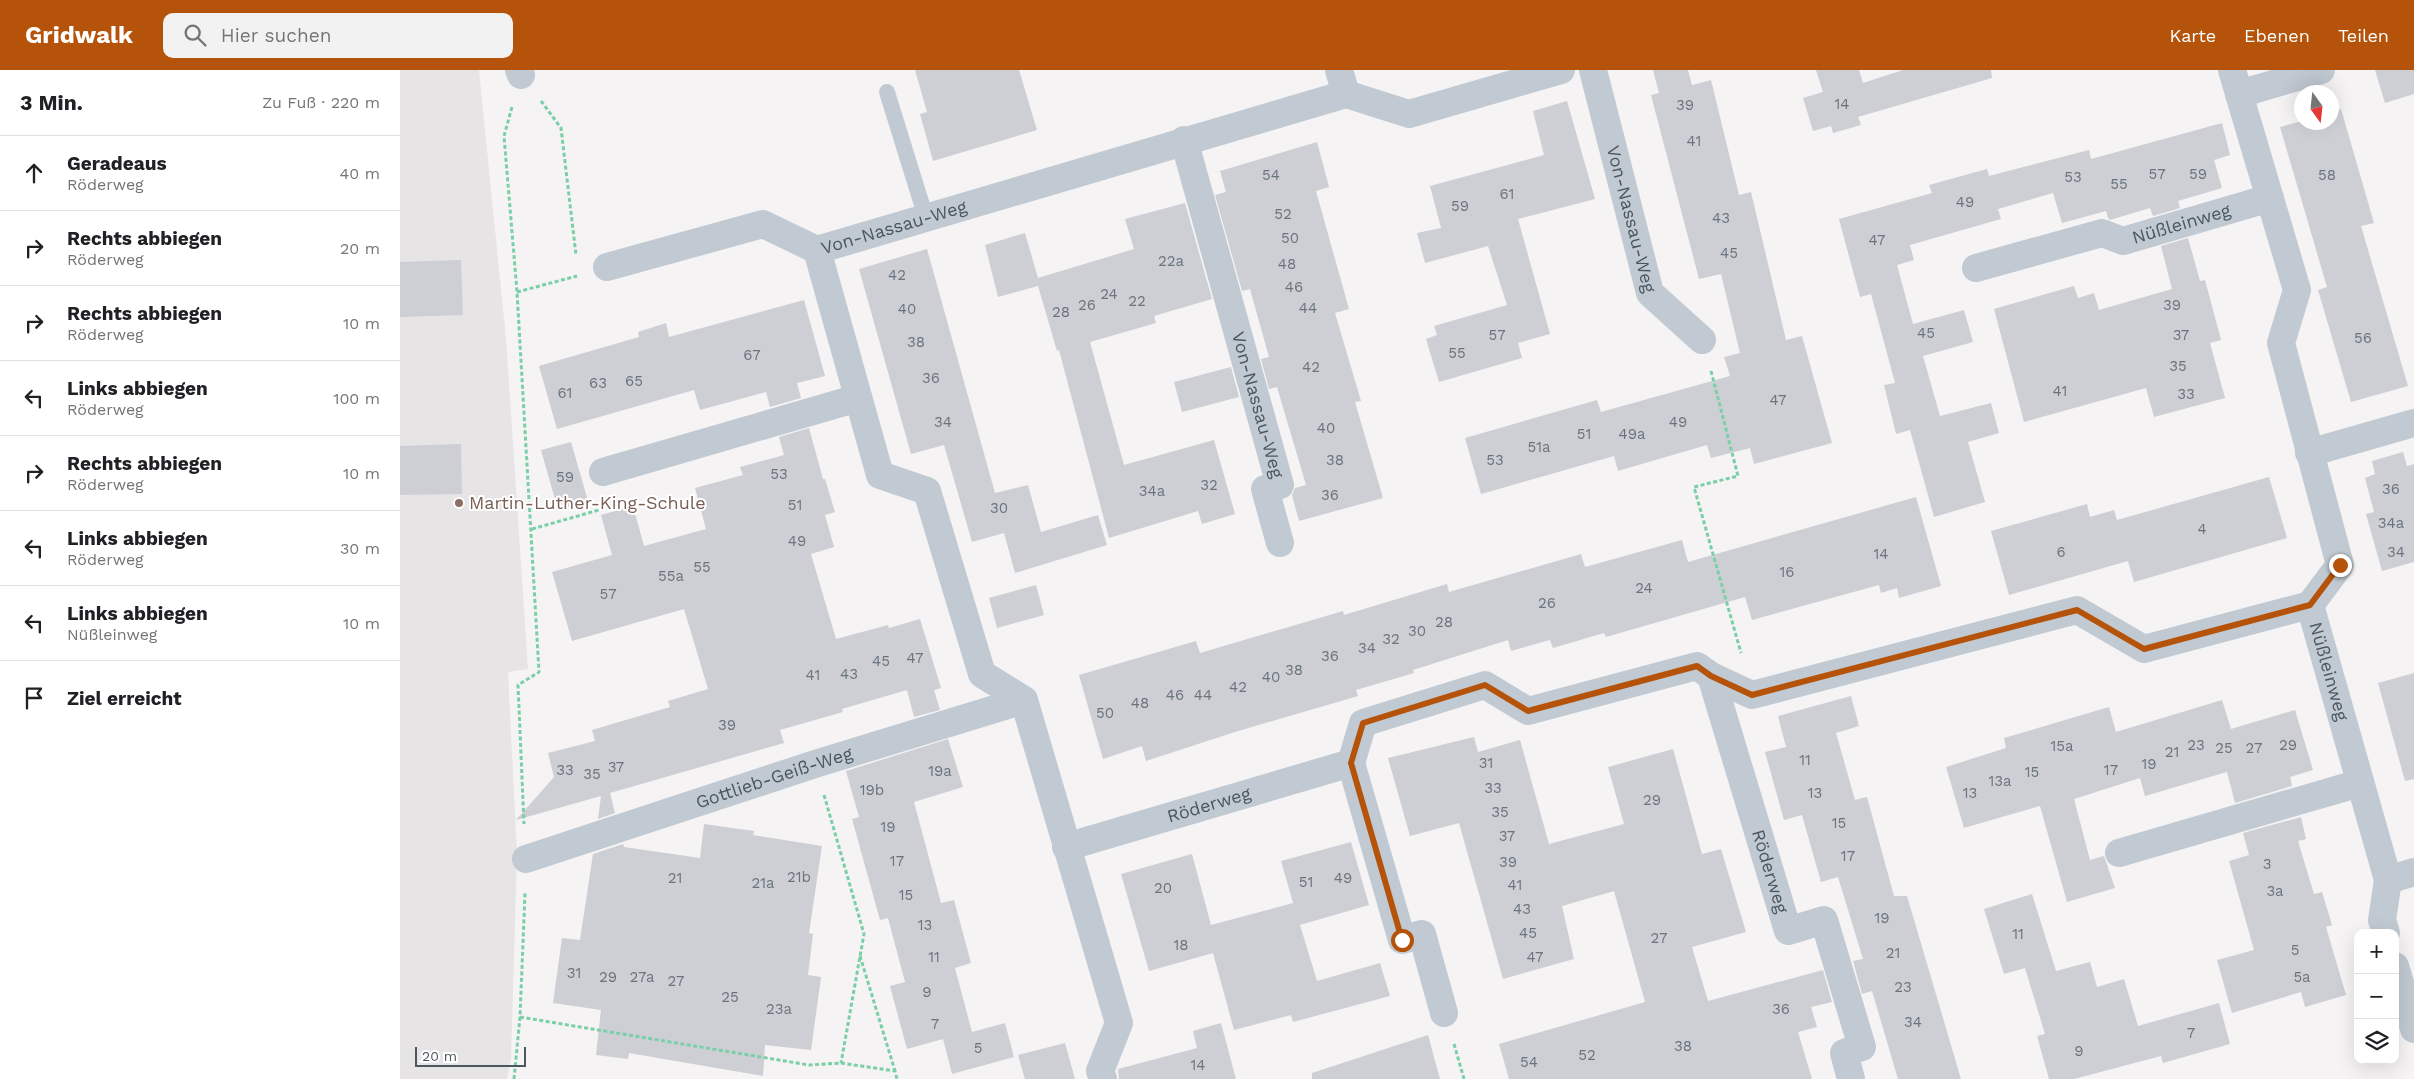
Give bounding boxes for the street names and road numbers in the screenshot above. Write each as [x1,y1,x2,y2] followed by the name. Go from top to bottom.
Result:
[1603,143,1661,295] street label: Von-Nassau-Weg
[819,195,970,258] street label: Von-Nassau-Weg
[2129,199,2233,248] street label: Nüßleinweg
[1228,329,1289,481] street label: Von-Nassau-Weg
[2305,619,2353,723] street label: Nüßleinweg
[693,742,855,813] street label: Gottlieb-Geiß-Weg
[1164,782,1254,827] street label: Röderweg
[1748,827,1793,916] street label: Röderweg

